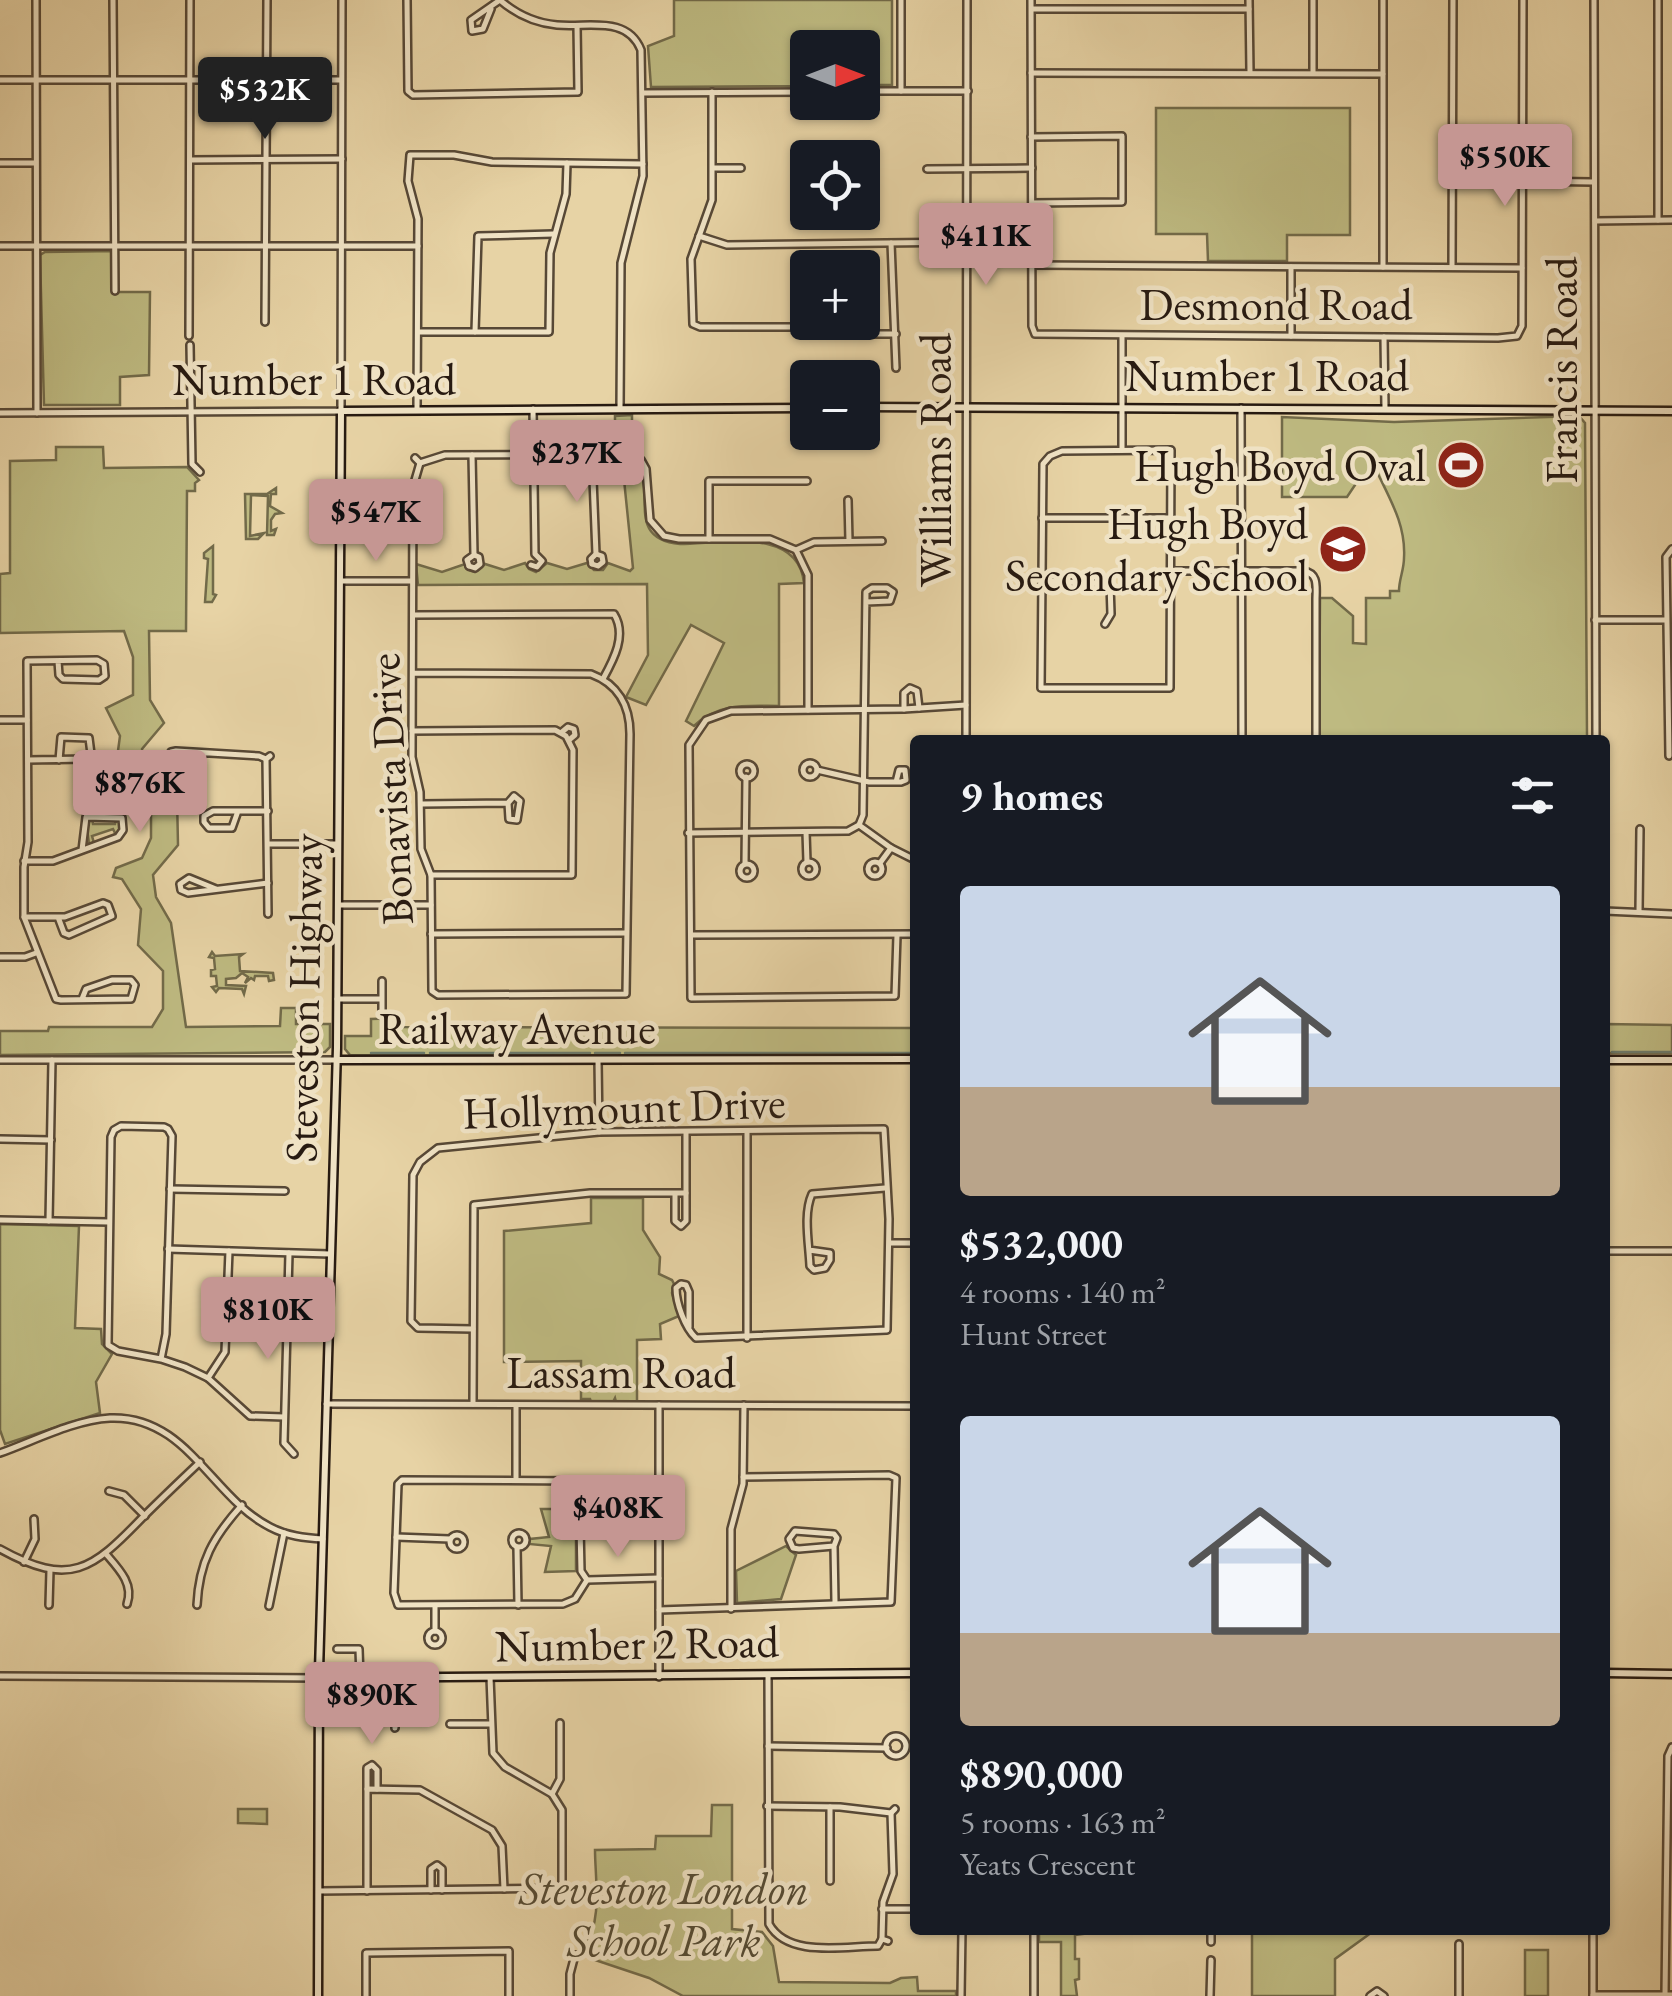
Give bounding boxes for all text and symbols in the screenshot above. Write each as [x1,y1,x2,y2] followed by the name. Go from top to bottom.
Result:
[790,30,880,120] north arrow
[790,30,880,450] map controls
[195,57,335,142] pin: $532K
[220,68,310,110] text: $532K
[1435,124,1575,209] pin: $550K
[1460,135,1550,177] text: $550K
[790,140,880,230] button: locate
[916,203,1056,288] pin: $411K
[941,214,1031,256] text: $411K
[790,250,880,340] button: +
[1532,256,1590,483] street label: Francis Road
[1139,275,1413,333] street label: Desmond Road
[906,332,964,587] street label: Williams Road
[1125,346,1409,404] street label: Number 1 Road
[172,350,456,408] street label: Number 1 Road
[790,360,880,450] button: −
[507,420,647,505] pin: $237K
[532,431,622,473] text: $237K
[1134,436,1426,494] place label: Hugh Boyd Oval
[1435,439,1487,491] sports icon: Hugh Boyd Oval
[306,479,446,564] pin: $547K
[331,490,421,532] text: $547K
[1005,494,1308,604] place label: Hugh Boyd Secondary School
[1317,523,1369,575] school or university icon: Hugh Boyd Secondary School
[354,652,426,926] street label: Bonavista Drive
[70,750,210,835] pin: $876K
[95,761,185,803] text: $876K
[960,768,1103,823] text: 9 homes
[1505,768,1560,823] icon: filters
[271,833,335,1163] street label: Steveston Highway
[1170,951,1350,1131] icon: home
[378,999,656,1057] street label: Railway Avenue
[461,1072,787,1142] street label: Hollymount Drive
[960,1216,1123,1271] text: $532,000
[960,1271,1166,1313] text: 4 rooms · 140 m²
[198,1277,338,1362] pin: $810K
[223,1288,313,1330] text: $810K
[960,1313,1106,1355] text: Hunt Street
[506,1343,736,1401] street label: Lassam Road
[548,1475,688,1560] pin: $408K
[1170,1481,1350,1661] icon: home
[573,1486,663,1528] text: $408K
[495,1612,780,1674] street label: Number 2 Road
[302,1662,442,1747] pin: $890K
[327,1673,417,1715] text: $890K
[960,1746,1123,1801] text: $890,000
[960,1801,1166,1843] text: 5 rooms · 163 m²
[960,1843,1135,1885] text: Yeats Crescent
[518,1859,809,1969] park label: Steveston London School Park

